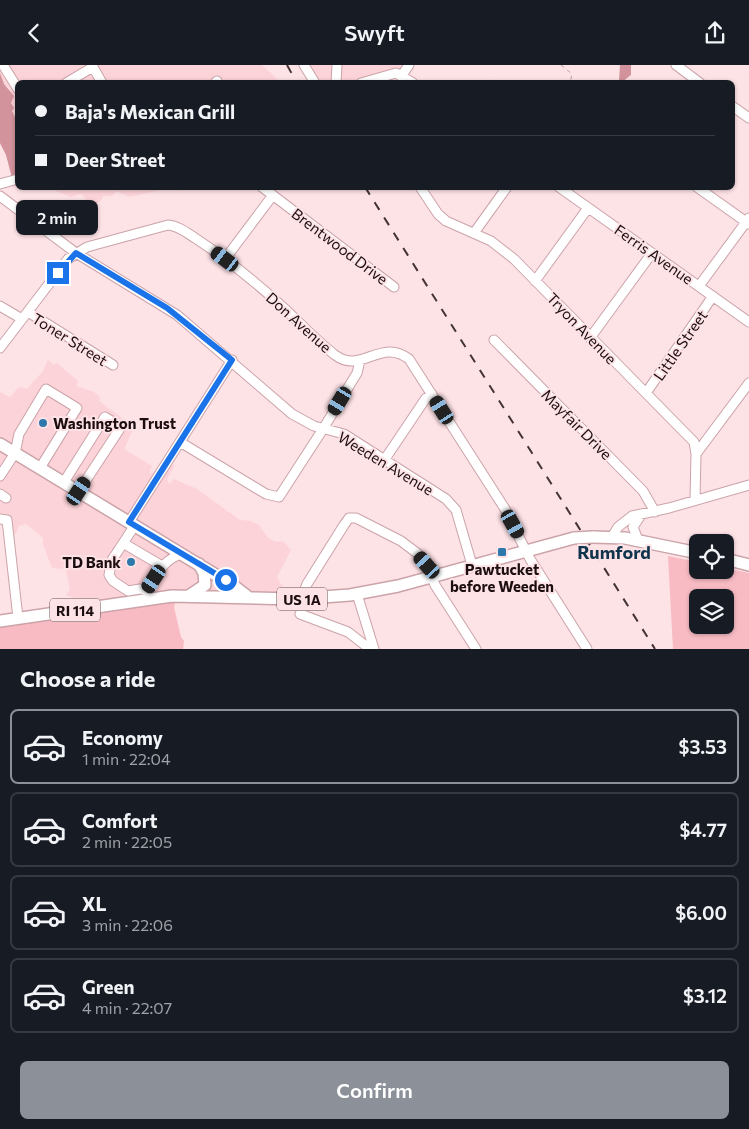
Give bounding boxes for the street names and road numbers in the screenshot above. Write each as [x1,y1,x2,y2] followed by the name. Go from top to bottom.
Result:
[288,204,392,288] street label: Brentwood Drive
[611,220,697,288] street label: Ferris Avenue
[263,288,335,356] street label: Don Avenue
[543,289,621,368] street label: Tryon Avenue
[649,306,711,384] street label: Little Street
[29,309,111,369] street label: Toner Street
[538,385,616,463] street label: Mayfair Drive
[335,427,437,499] street label: Weeden Avenue
[277,587,327,611] road number: US 1A
[50,599,100,621] road number: RI 114

